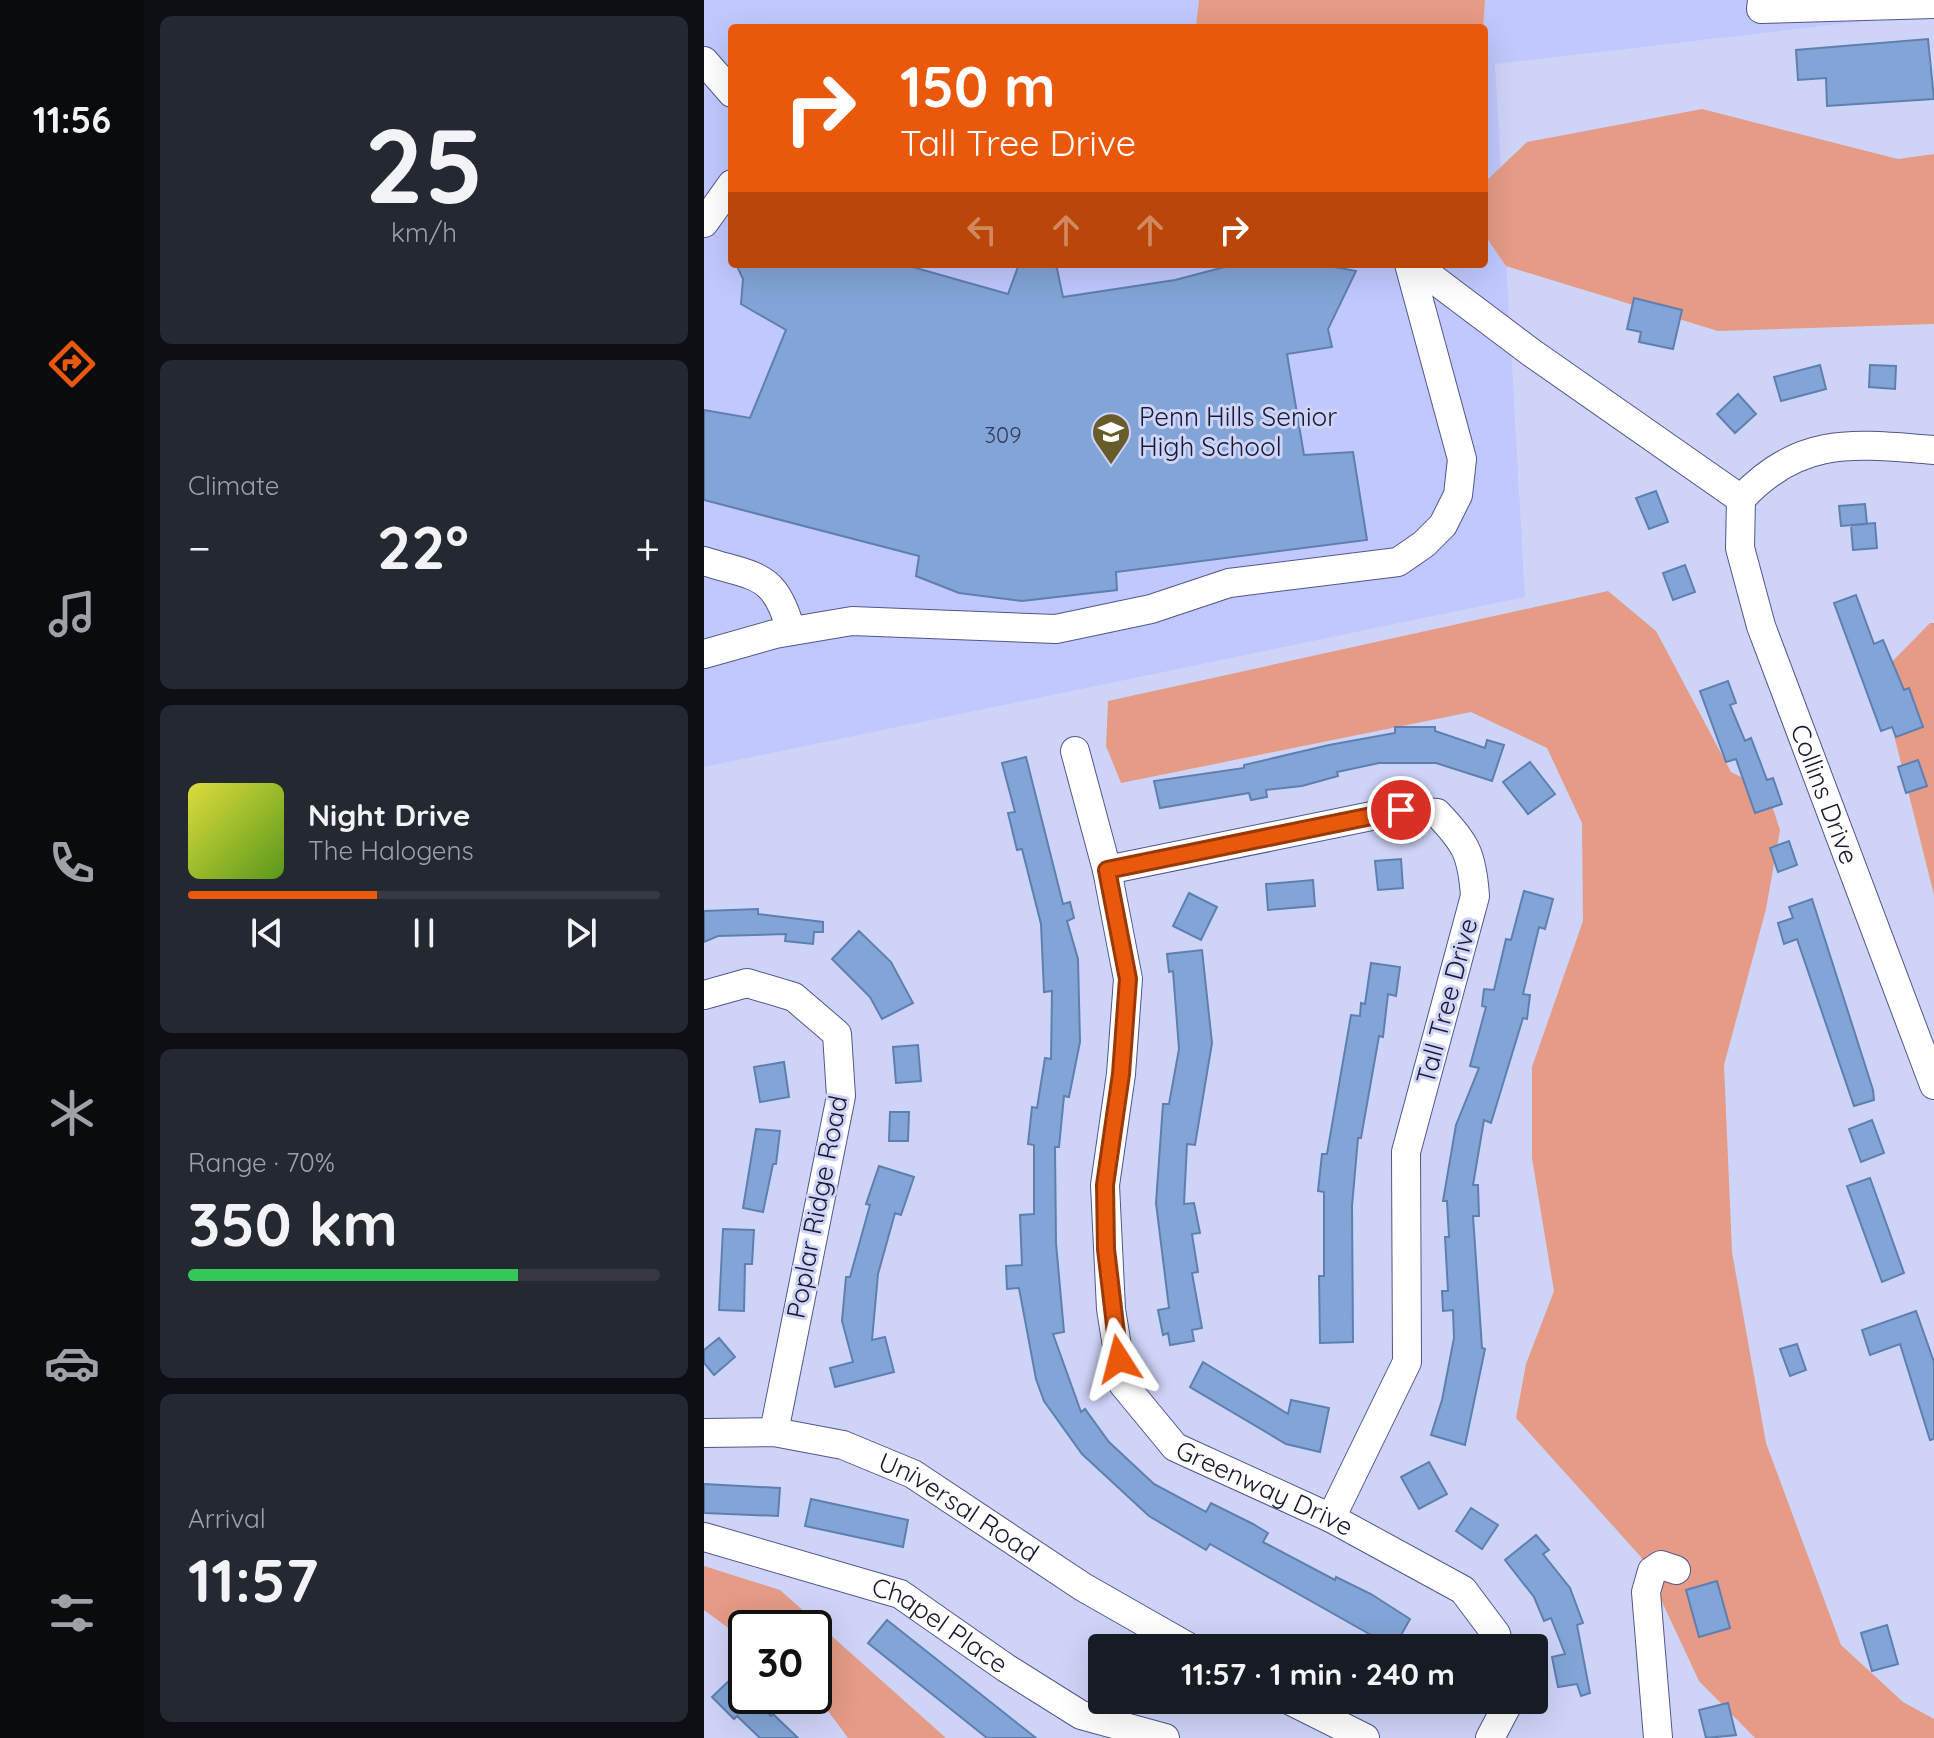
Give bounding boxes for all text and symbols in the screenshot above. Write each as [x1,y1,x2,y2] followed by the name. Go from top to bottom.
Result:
[900,51,1056,121] text: 150 m
[768,56,872,160] icon: right
[33,97,111,142] text: 11:56
[364,99,484,229] text: 25
[900,120,1136,165] text: Tall Tree Drive
[960,208,1004,252] icon: left
[1044,208,1088,252] icon: ahead
[1128,208,1172,252] icon: ahead
[1212,208,1256,252] icon: right
[391,216,457,249] text: km/h
[44,336,100,392] icon: directions
[1139,400,1337,463] place label: Penn Hills Senior High School
[1090,411,1132,466] school or university icon: Penn Hills Senior High School
[985,421,1021,449] house number: 309
[188,469,279,502] text: Climate
[377,509,469,584] text: 22°
[188,520,211,575] text: −
[635,520,660,575] text: +
[44,586,100,642] icon: music
[1783,719,1866,869] street label: Collins Drive
[1367,776,1435,844] pin
[1379,788,1423,832] icon: arrive
[308,796,470,834] text: Night Drive
[308,834,474,867] text: The Halogens
[44,835,100,891] icon: phone
[245,911,289,955] icon: previous
[402,911,446,955] icon: pause
[559,911,603,955] icon: next
[1409,914,1485,1088] street label: Tall Tree Drive
[44,1085,100,1141] icon: climate
[779,1093,854,1321] street label: Poplar Ridge Road
[188,1146,335,1179] text: Range · 70%
[188,1186,398,1261] text: 350 km
[1077,1317,1161,1401] position arrow
[44,1335,100,1391] icon: car
[1171,1433,1359,1543] street label: Greenway Drive
[874,1445,1045,1569] street label: Universal Road
[188,1502,266,1535] text: Arrival
[188,1542,319,1617] text: 11:57
[868,1570,1015,1680] street label: Chapel Place
[44,1585,100,1641] icon: filters
[728,1610,832,1714] speed limit sign: 30
[1181,1655,1455,1693] text: 11:57 · 1 min · 240 m

